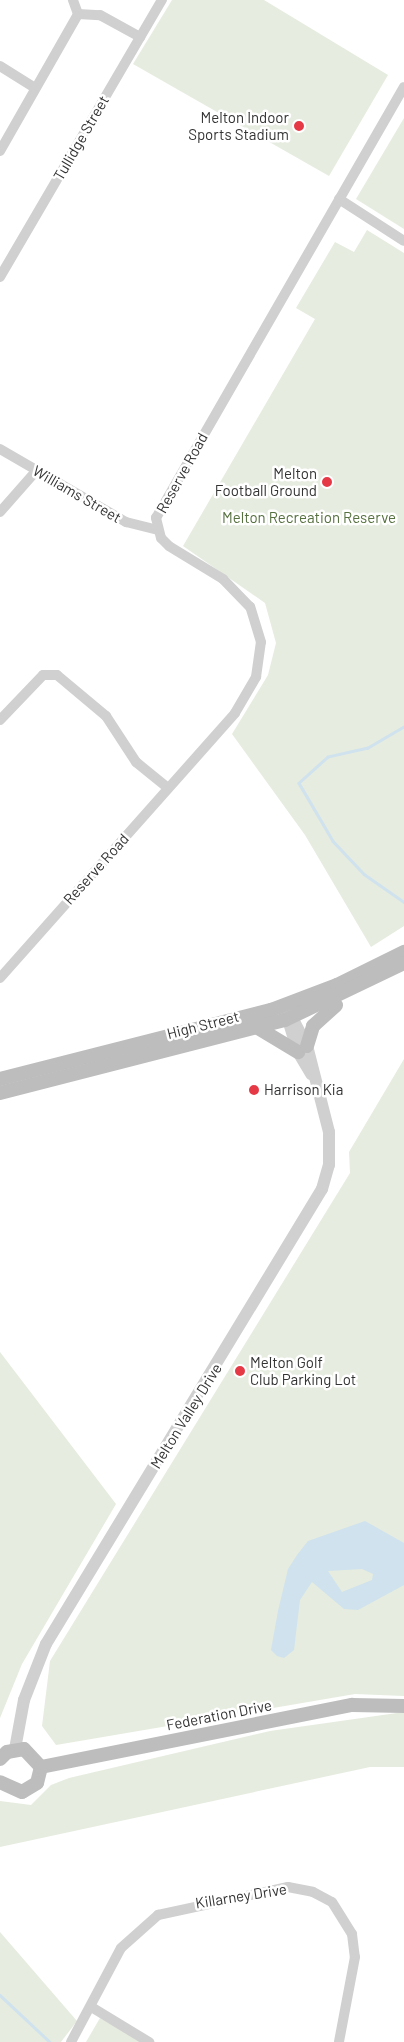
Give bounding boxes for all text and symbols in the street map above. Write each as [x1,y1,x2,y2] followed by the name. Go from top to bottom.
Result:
[50,92,112,184] street label: Tullidge Street
[188,108,289,143] place label: Melton Indoor Sports Stadium
[293,120,305,132] marker: Melton Indoor Sports Stadium
[153,430,211,516] street label: Reserve Road
[30,461,124,527] street label: Williams Street
[215,464,317,499] place label: Melton Football Ground
[321,476,333,488] marker: Melton Football Ground
[222,509,396,527] park label: Melton Recreation Reserve
[59,830,133,908] street label: Reserve Road
[165,1007,241,1043] street label: High Street
[264,1081,343,1099] place label: Harrison Kia
[248,1084,260,1096] marker: Harrison Kia
[250,1353,356,1388] place label: Melton Golf Club Parking Lot
[146,1360,226,1472] street label: Melton Valley Drive
[234,1365,246,1377] marker: Melton Golf Club Parking Lot
[165,1696,273,1734] street label: Federation Drive
[194,1880,288,1912] street label: Killarney Drive

